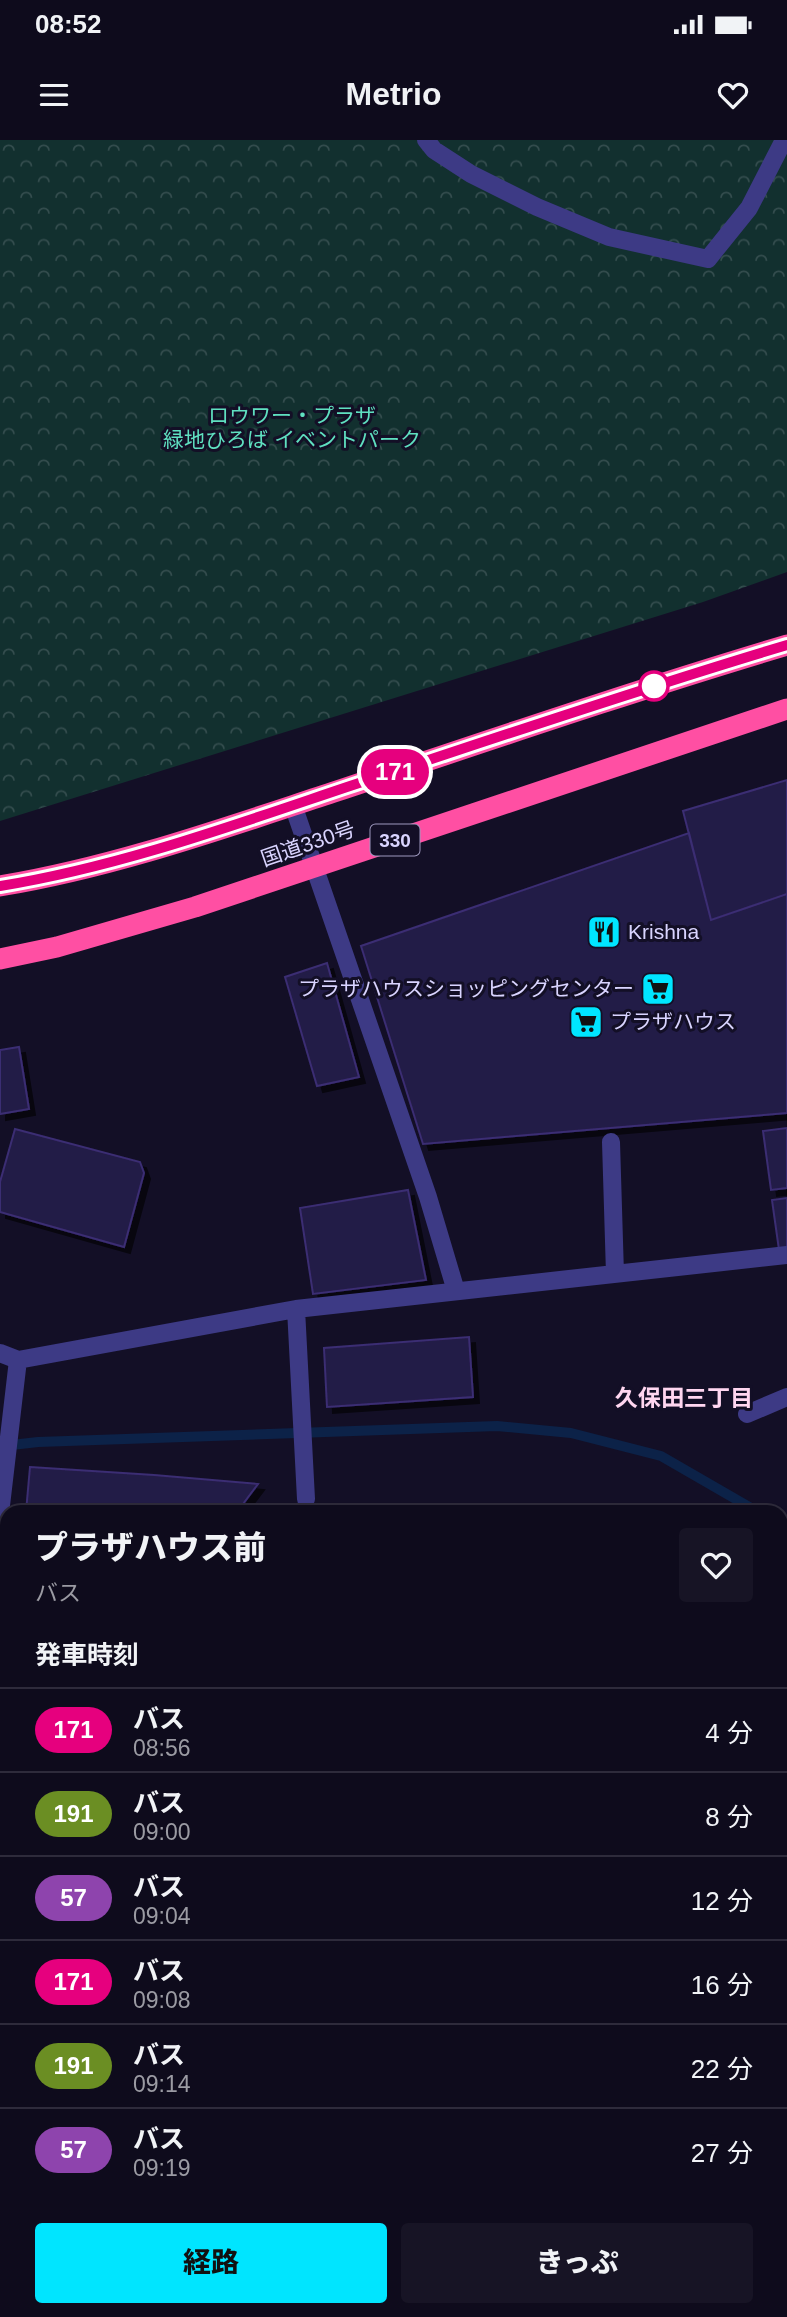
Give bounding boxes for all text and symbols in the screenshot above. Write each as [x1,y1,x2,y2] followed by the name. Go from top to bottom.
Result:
[35,9,102,39] text: 08:52
[35,76,73,114] icon: menu
[346,76,442,112] text: Metrio
[714,76,752,114] icon: heart
[163,404,421,451] park label: ロウワー・プラザ 緑地ひろば イベントパーク
[639,671,669,701] unlabelled marker
[355,749,435,795] line badge: 171
[375,758,415,785] text: 171
[258,817,358,870] street label: 国道330号
[370,824,420,856] road number: 330
[585,913,623,951] restaurant icon: Krishna
[628,920,700,943] place label: Krishna
[639,970,677,1008] supermarket icon: プラザハウスショッピングセンター
[298,977,634,1000] place label: プラザハウスショッピングセンター
[567,1003,605,1041] supermarket icon: プラザハウス
[610,1010,736,1033] place label: プラザハウス
[615,1385,753,1411] district label: 久保田三丁目
[679,1528,753,1602] button: heart
[35,1529,266,1566] text: プラザハウス前
[35,1580,81,1606] text: バス
[35,1640,139,1670] text: 発車時刻
[133,1704,185,1734] text: バス
[53,1716,94,1743] text: 171
[705,1718,753,1748] text: 4 分
[133,1735,191,1761] text: 08:56
[133,1788,185,1818] text: バス
[53,1800,94,1827] text: 191
[705,1802,753,1832] text: 8 分
[133,1819,191,1845] text: 09:00
[133,1872,185,1902] text: バス
[60,1884,87,1911] text: 57
[691,1886,753,1916] text: 12 分
[133,1903,191,1929] text: 09:04
[133,1956,185,1986] text: バス
[53,1968,94,1995] text: 171
[691,1970,753,2000] text: 16 分
[133,1987,191,2013] text: 09:08
[133,2040,185,2070] text: バス
[53,2052,94,2079] text: 191
[691,2054,753,2084] text: 22 分
[133,2071,191,2097] text: 09:14
[133,2124,185,2154] text: バス
[60,2136,87,2163] text: 57
[691,2138,753,2168] text: 27 分
[133,2155,191,2181] text: 09:19
[35,2223,387,2303] button: 経路
[401,2223,753,2303] button: きっぷ

